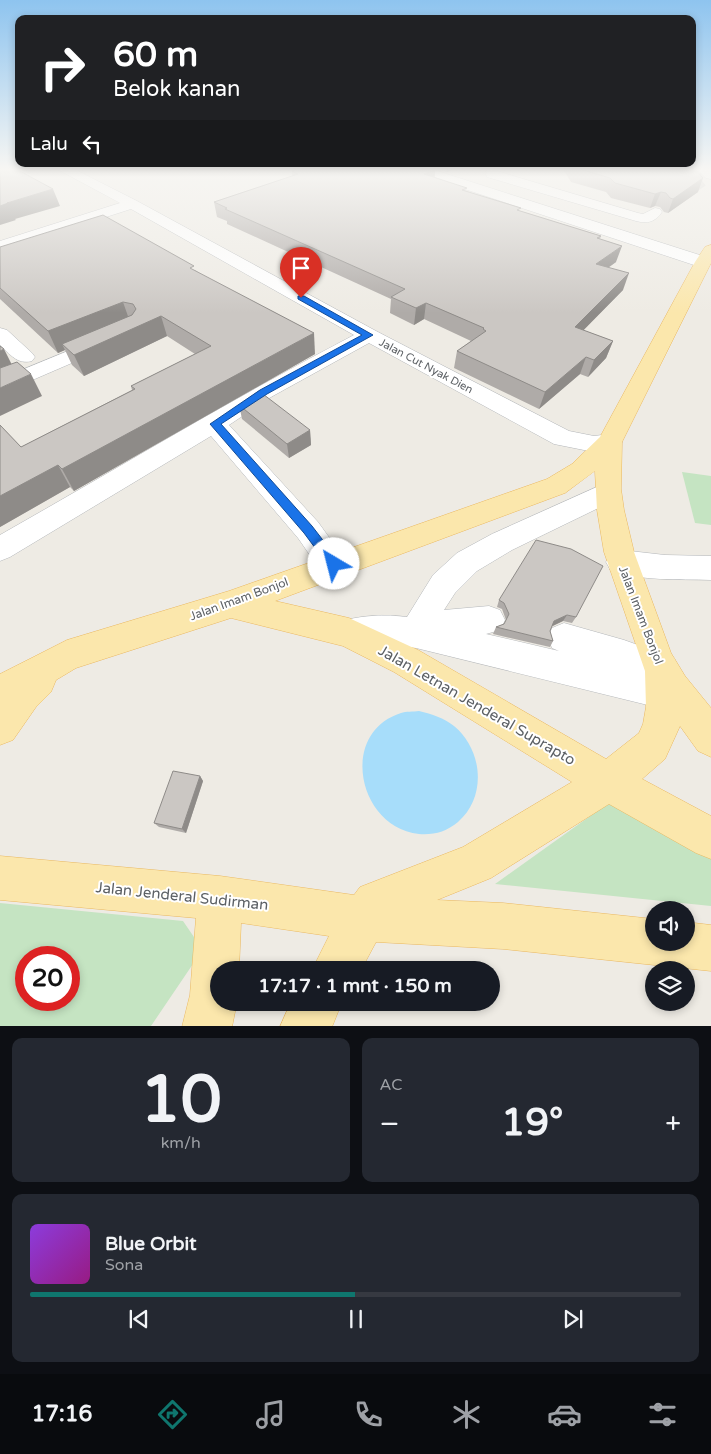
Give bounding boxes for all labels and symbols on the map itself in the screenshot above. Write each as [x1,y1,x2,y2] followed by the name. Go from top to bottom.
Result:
[280,247,322,298] pin
[377,336,475,396] street label: Jalan Cut Nyak Dien
[307,537,359,589] position arrow
[616,564,666,666] street label: Jalan Imam Bonjol
[188,575,290,623] street label: Jalan Imam Bonjol
[375,641,579,769] street label: Jalan Letnan Jenderal Suprapto
[95,878,269,914] street label: Jalan Jenderal Sudirman
[15,946,80,1011] speed limit sign: 20

